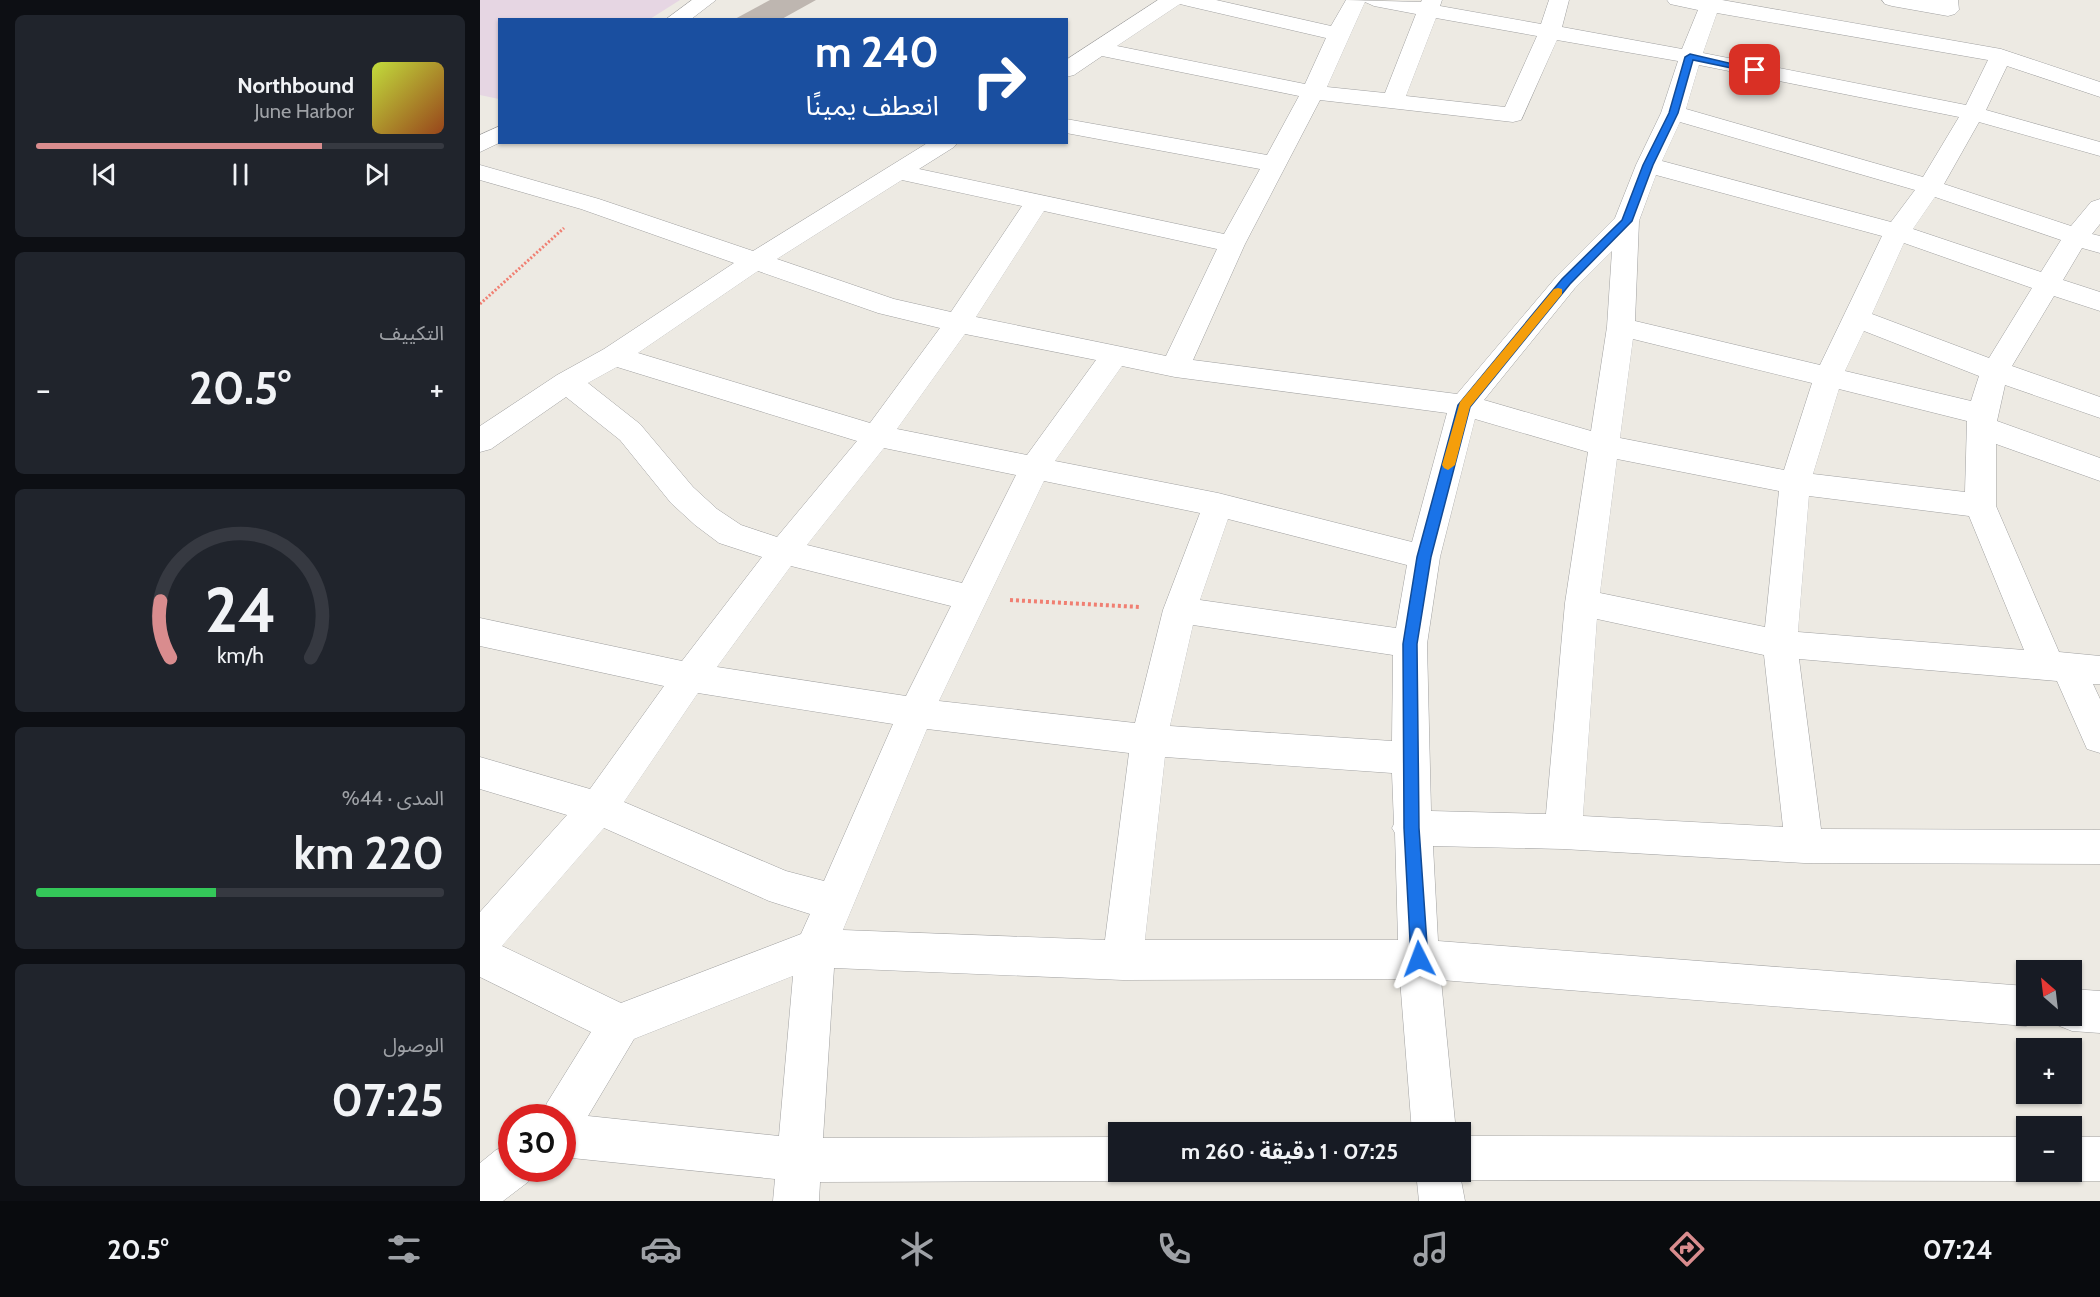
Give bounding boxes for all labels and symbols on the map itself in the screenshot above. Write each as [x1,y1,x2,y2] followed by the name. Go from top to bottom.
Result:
[1729,44,1780,95] pin
[1387,927,1451,991] position arrow
[2016,960,2082,1026] north arrow
[498,1104,576,1182] speed limit sign: 30

